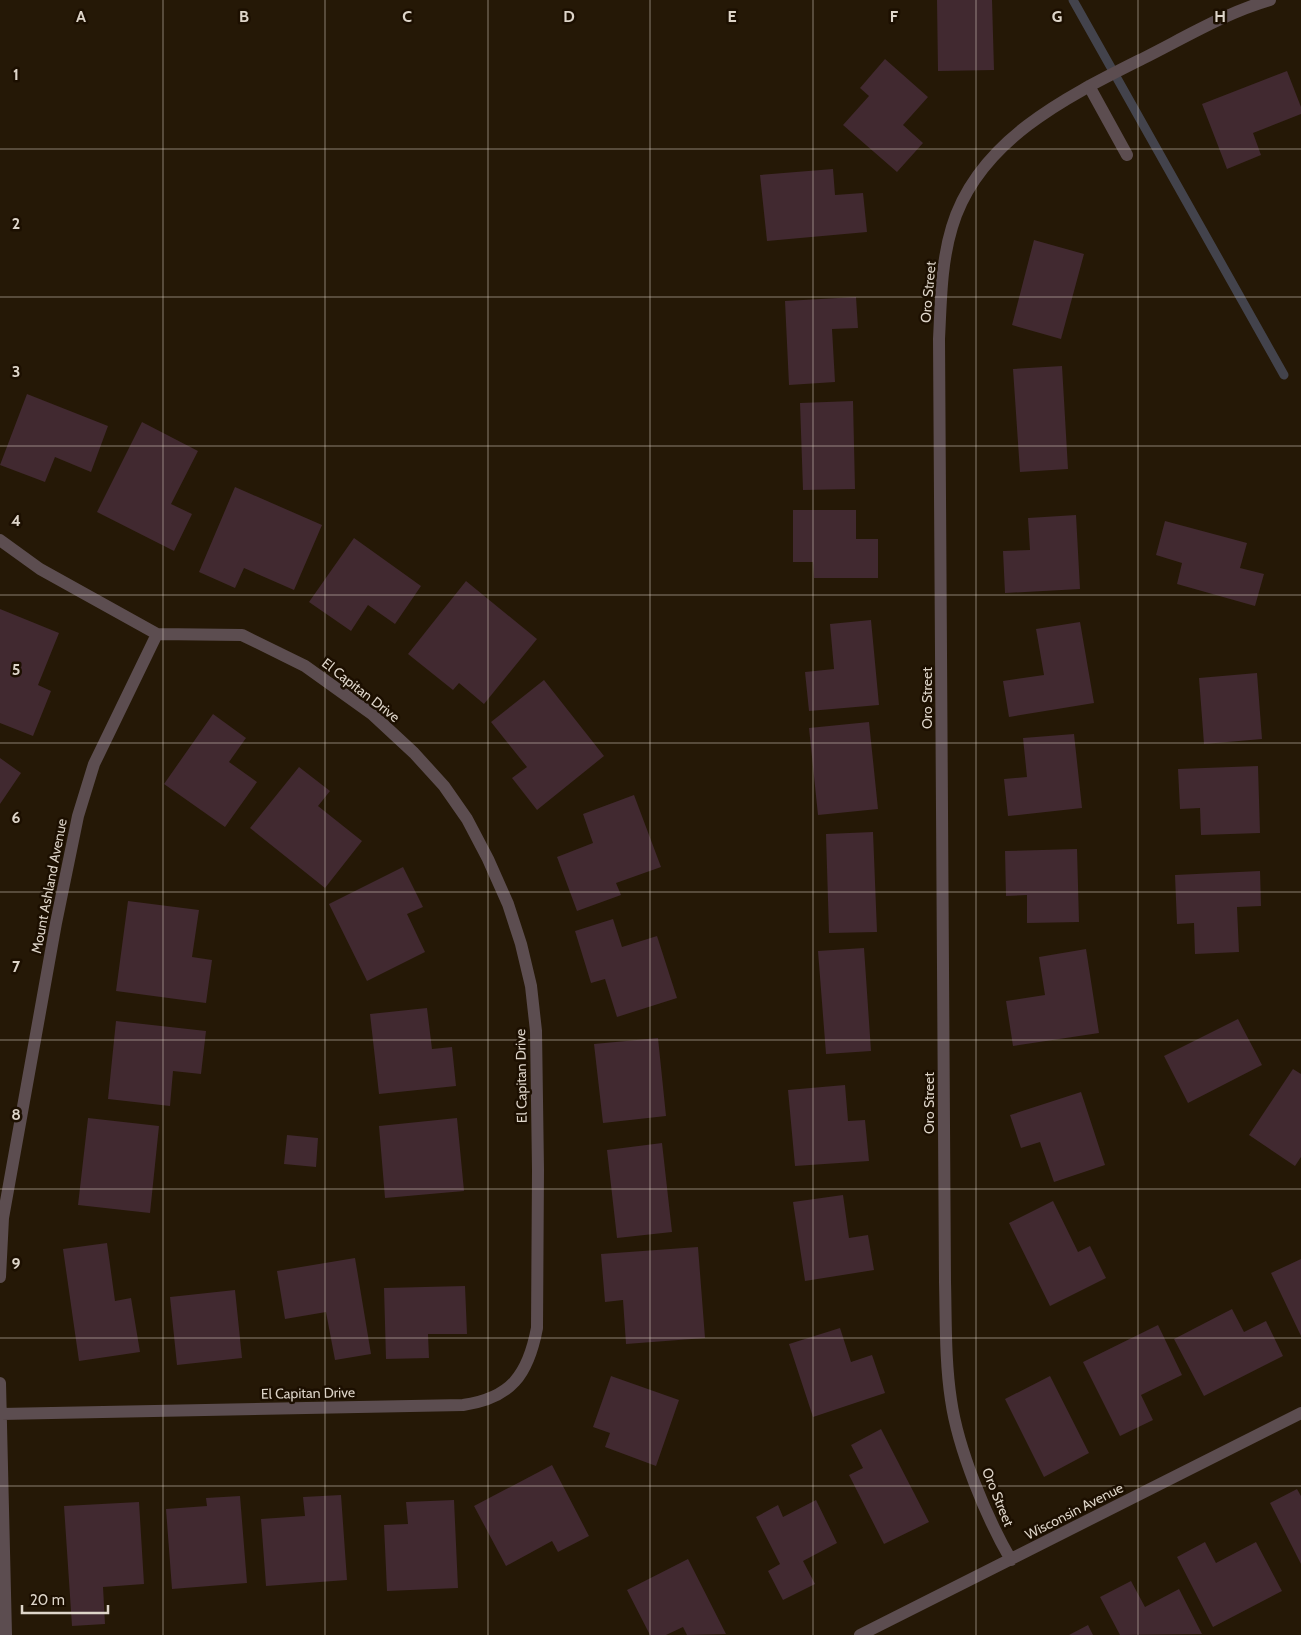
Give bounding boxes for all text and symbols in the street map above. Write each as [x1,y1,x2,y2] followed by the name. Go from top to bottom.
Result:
[76,7,86,26] text: A
[239,7,249,26] text: B
[402,7,412,26] text: C
[563,7,575,26] text: D
[727,7,737,26] text: E
[890,7,899,26] text: F
[1052,7,1062,26] text: G
[1214,7,1226,26] text: H
[13,65,19,84] text: 1
[12,214,20,233] text: 2
[916,260,940,324] street label: Oro Street
[12,362,20,381] text: 3
[11,511,21,530] text: 4
[318,654,404,726] street label: El Capitan Drive
[12,660,20,679] text: 5
[918,667,936,729] street label: Oro Street
[12,808,21,827] text: 6
[27,817,71,955] street label: Mount Ashland Avenue
[12,957,21,976] text: 7
[511,1029,531,1123] street label: El Capitan Drive
[920,1072,938,1134] street label: Oro Street
[11,1105,21,1124] text: 8
[12,1254,21,1273] text: 9
[261,1383,355,1403] street label: El Capitan Drive
[978,1465,1018,1529] street label: Oro Street
[1022,1478,1126,1544] street label: Wisconsin Avenue
[22,1582,109,1614] scale bar
[30,1591,65,1609] text: 20 m

